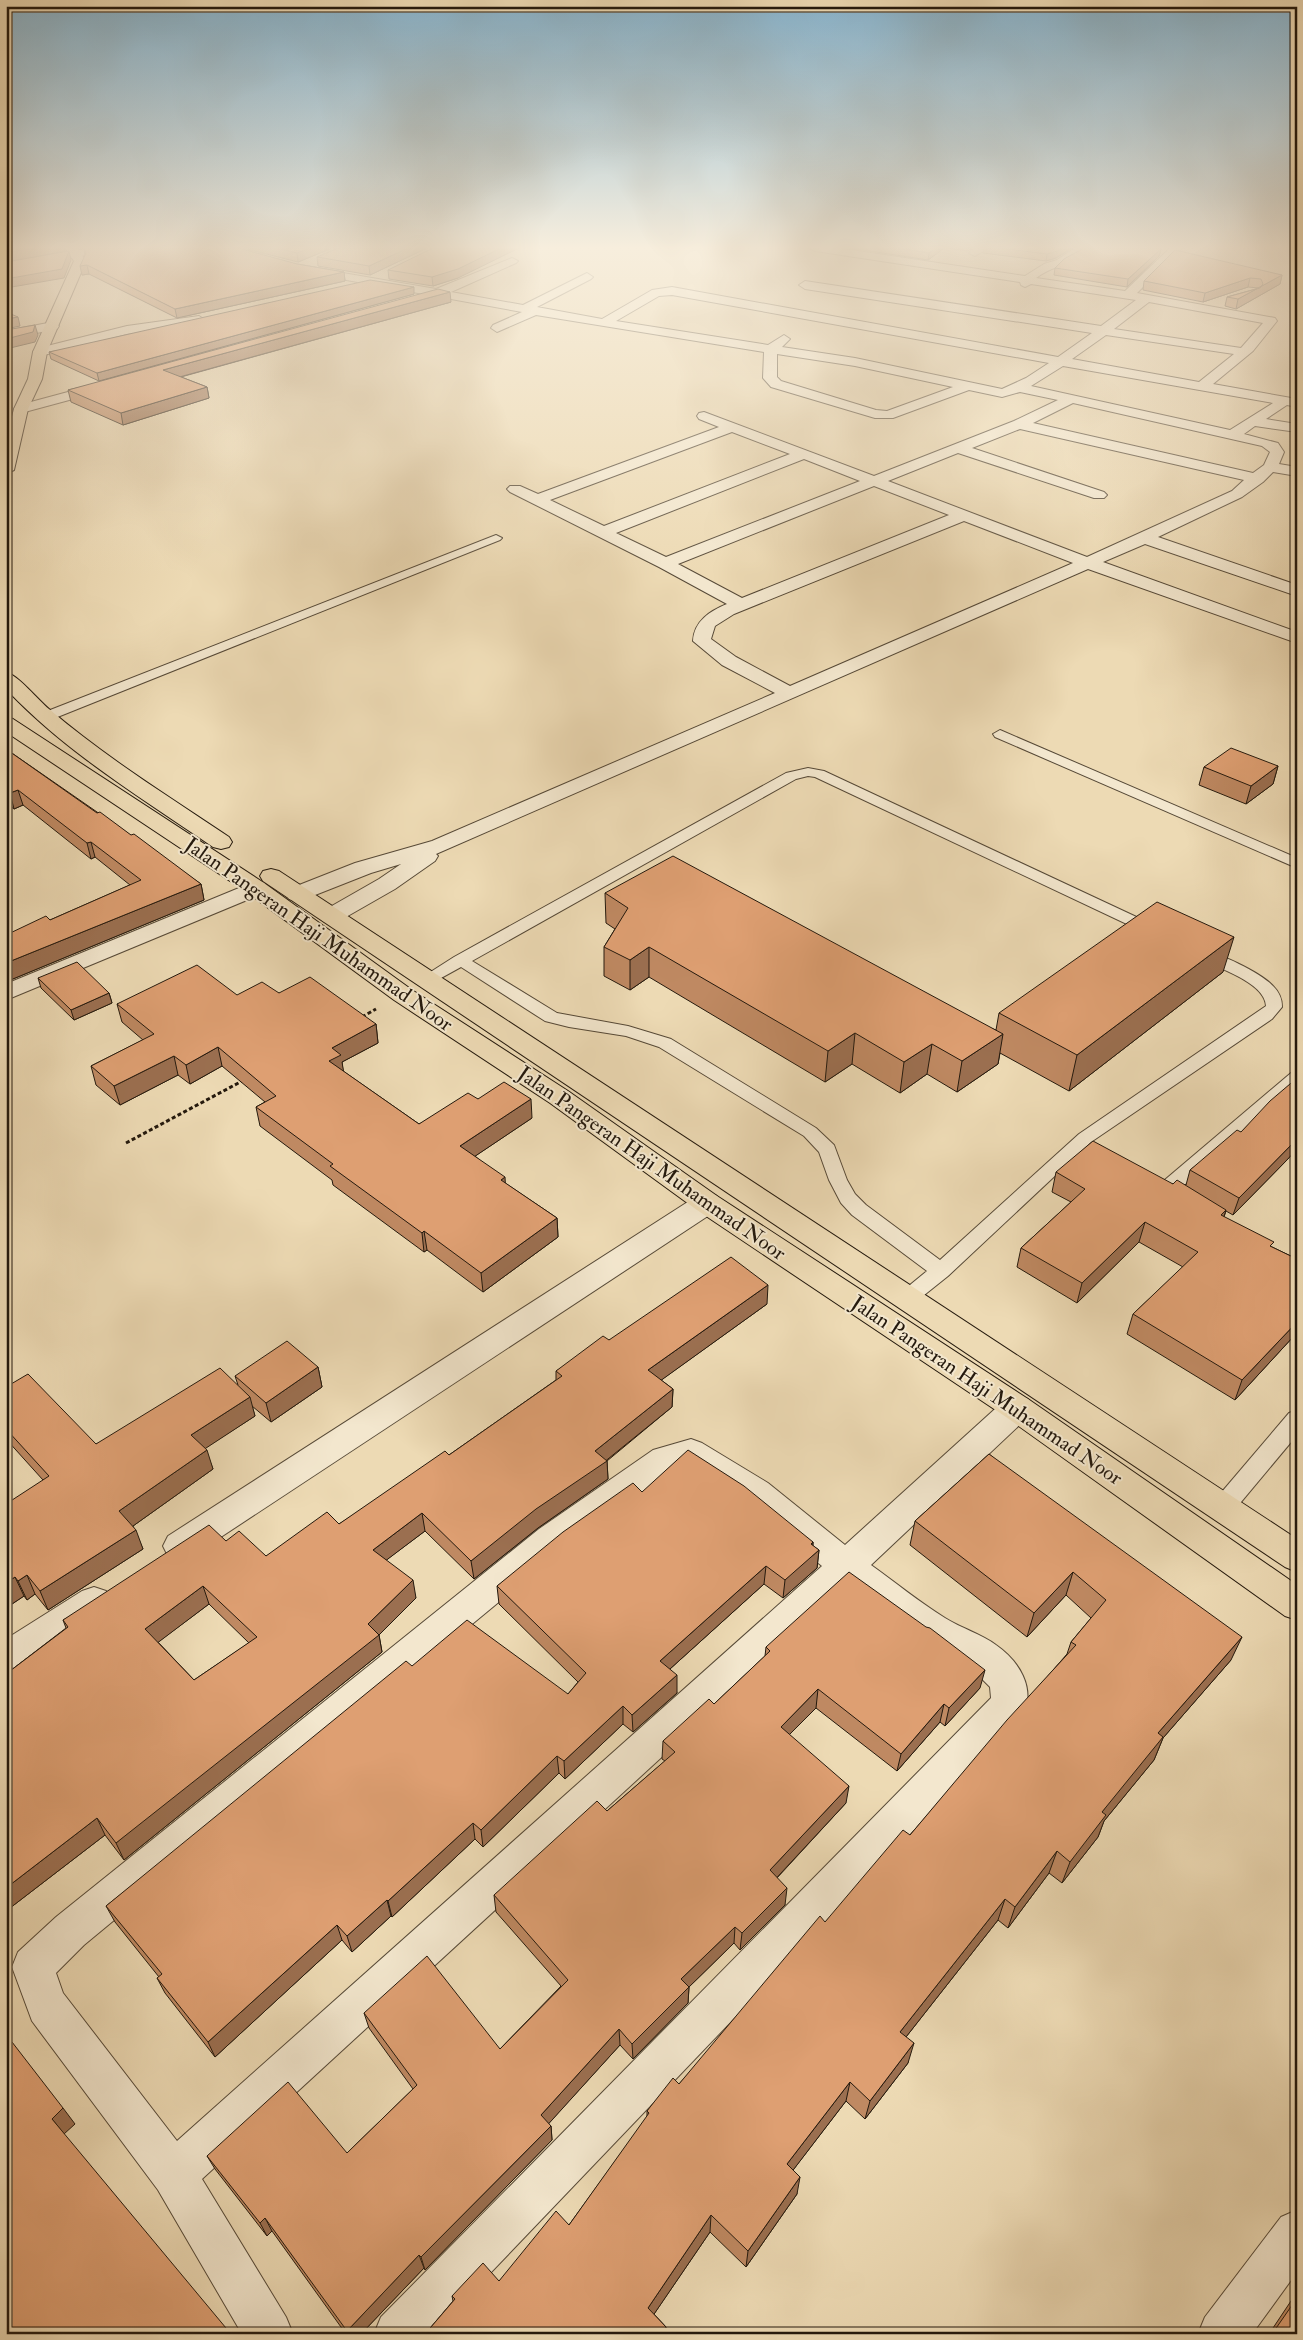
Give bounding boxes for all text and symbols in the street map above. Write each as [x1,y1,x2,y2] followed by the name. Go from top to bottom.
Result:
[178,831,458,1038] street label: Jalan Pangeran Haji Muhammad Noor
[511,1060,791,1267] street label: Jalan Pangeran Haji Muhammad Noor
[845,1289,1128,1492] street label: Jalan Pangeran Haji Muhammad Noor

